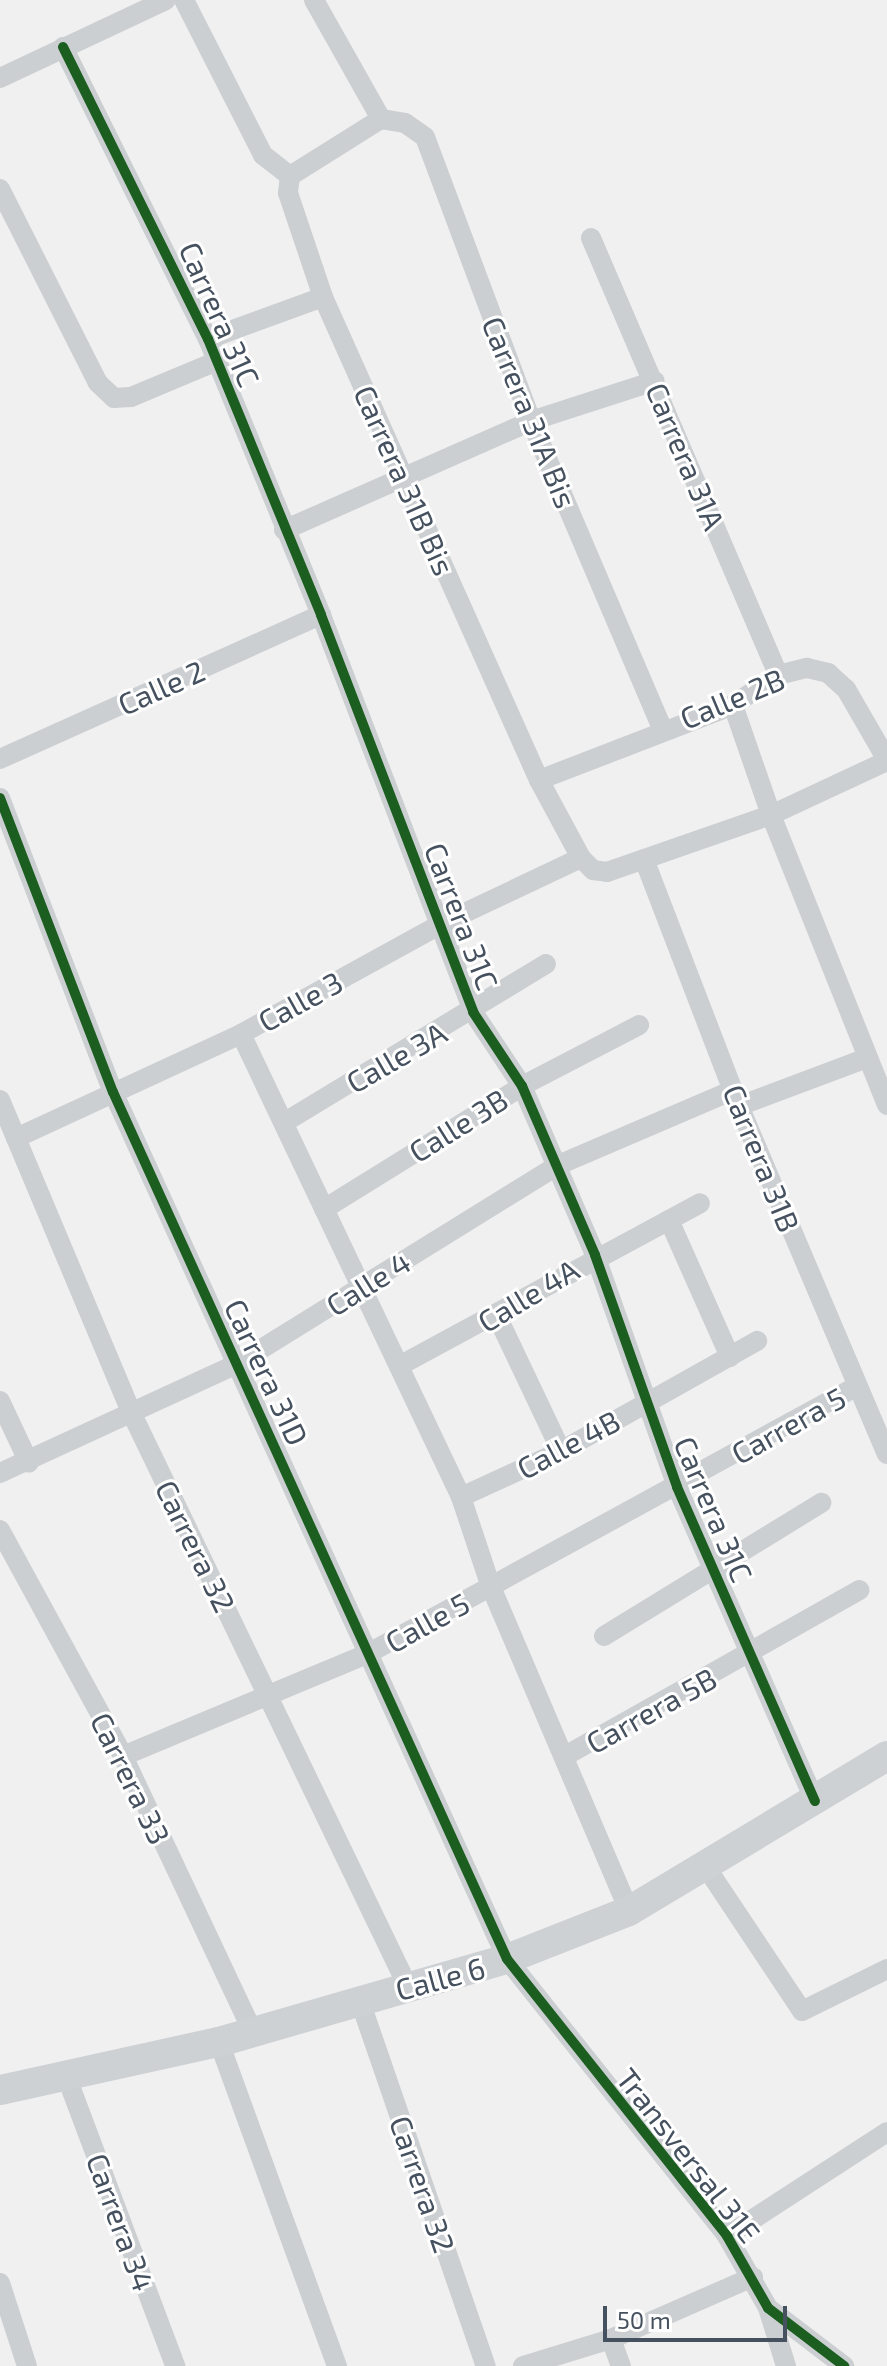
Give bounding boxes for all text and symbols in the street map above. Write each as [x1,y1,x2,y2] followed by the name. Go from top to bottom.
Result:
[172,236,268,392] street label: Carrera 31C
[475,311,585,513] street label: Carrera 31A Bis
[639,377,733,535] street label: Carrera 31A
[347,380,463,580] street label: Carrera 31B Bis
[112,652,210,722] street label: Calle 2
[675,660,789,736] street label: Calle 2B
[418,838,506,994] street label: Carrera 31C
[252,963,348,1039] street label: Calle 3
[340,1014,452,1100] street label: Calle 3A
[716,1079,808,1237] street label: Carrera 31B
[402,1081,514,1169] street label: Calle 3B
[319,1243,417,1323] street label: Calle 4
[471,1251,585,1339] street label: Calle 4A
[217,1293,317,1451] street label: Carrera 31D
[725,1379,851,1471] street label: Carrera 5
[510,1402,626,1486] street label: Calle 4B
[667,1431,761,1587] street label: Carrera 31C
[149,1474,243,1618] street label: Carrera 32
[379,1584,475,1660] street label: Calle 5
[580,1660,722,1760] street label: Carrera 5B
[84,1706,178,1850] street label: Carrera 33
[391,1949,489,2007] street label: Calle 6
[609,2060,769,2250] street label: Transversal 31E
[383,2111,463,2257] street label: Carrera 32
[80,2148,162,2296] street label: Carrera 34
[607,2290,791,2340] scale bar
[617,2305,671,2334] text: 50 m

